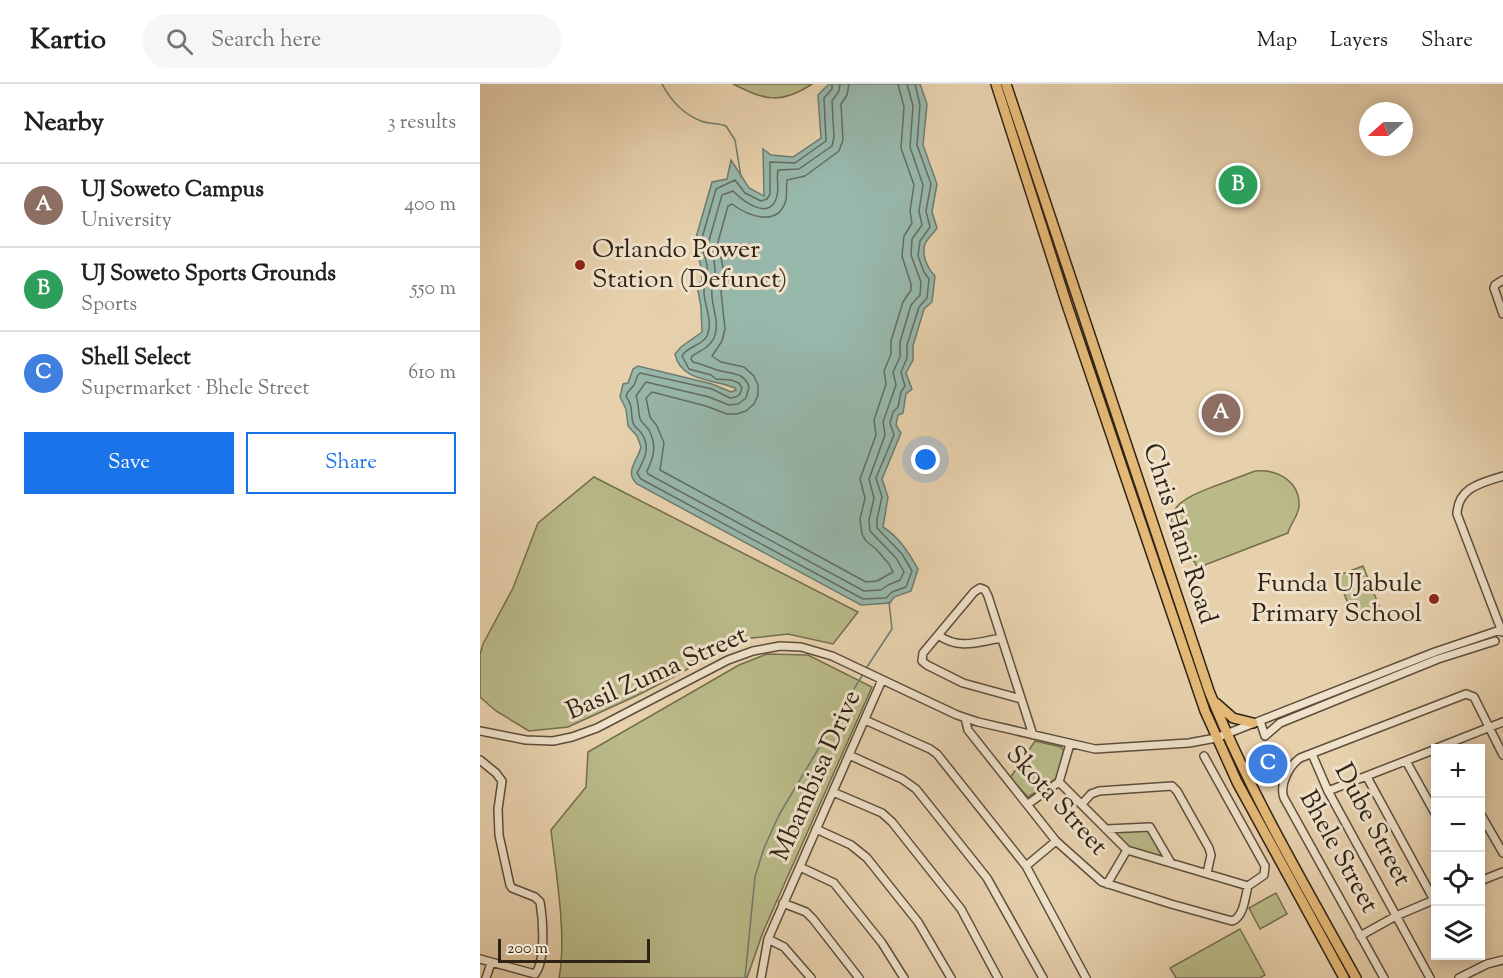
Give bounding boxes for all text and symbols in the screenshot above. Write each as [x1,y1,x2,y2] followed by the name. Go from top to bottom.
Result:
[142,14,562,68] search box
[30,21,106,61] text: Kartio
[163,25,196,58] icon: search
[211,25,321,57] text: Search here
[1257,26,1297,56] text: Map
[1330,26,1388,56] text: Layers
[1421,26,1473,56] text: Share
[1359,102,1413,156] north arrow
[24,105,104,142] text: Nearby
[387,109,456,138] text: 3 results
[1218,162,1257,208] pin: B
[81,175,264,207] text: UJ Soweto Campus
[35,191,52,220] text: A
[404,191,456,220] text: 400 m
[81,207,172,236] text: University
[592,232,787,299] place label: Orlando Power Station (Defunct)
[573,258,587,272] marker: Orlando Power Station (Defunct)
[81,259,336,291] text: UJ Soweto Sports Grounds
[37,275,50,304] text: B
[411,275,456,304] text: 550 m
[81,291,137,320] text: Sports
[81,343,191,375] text: Shell Select
[35,359,52,388] text: C
[408,359,456,388] text: 610 m
[81,375,309,404] text: Supermarket · Bhele Street
[1202,390,1240,436] pin: A
[24,432,234,494] button: Save
[246,432,456,494] button: Share
[1132,439,1226,629] street label: Chris Hani Road
[911,445,940,474] your location
[1252,566,1422,633] place label: Funda UJabule Primary School
[1427,592,1441,606] marker: Funda UJabule Primary School
[561,617,753,730] street label: Basil Zuma Street
[763,685,871,867] street label: Mbambisa Drive
[996,738,1116,864] street label: Skota Street
[1248,742,1288,786] pin: C
[1431,744,1485,960] map controls
[1431,744,1485,798] button: +
[1324,757,1420,893] street label: Dube Street
[1289,784,1387,920] street label: Bhele Street
[1431,798,1485,852] button: −
[1431,852,1485,906] button: locate
[1431,906,1485,960] button: layers
[498,936,650,964] scale bar
[507,938,548,961] text: 200 m

